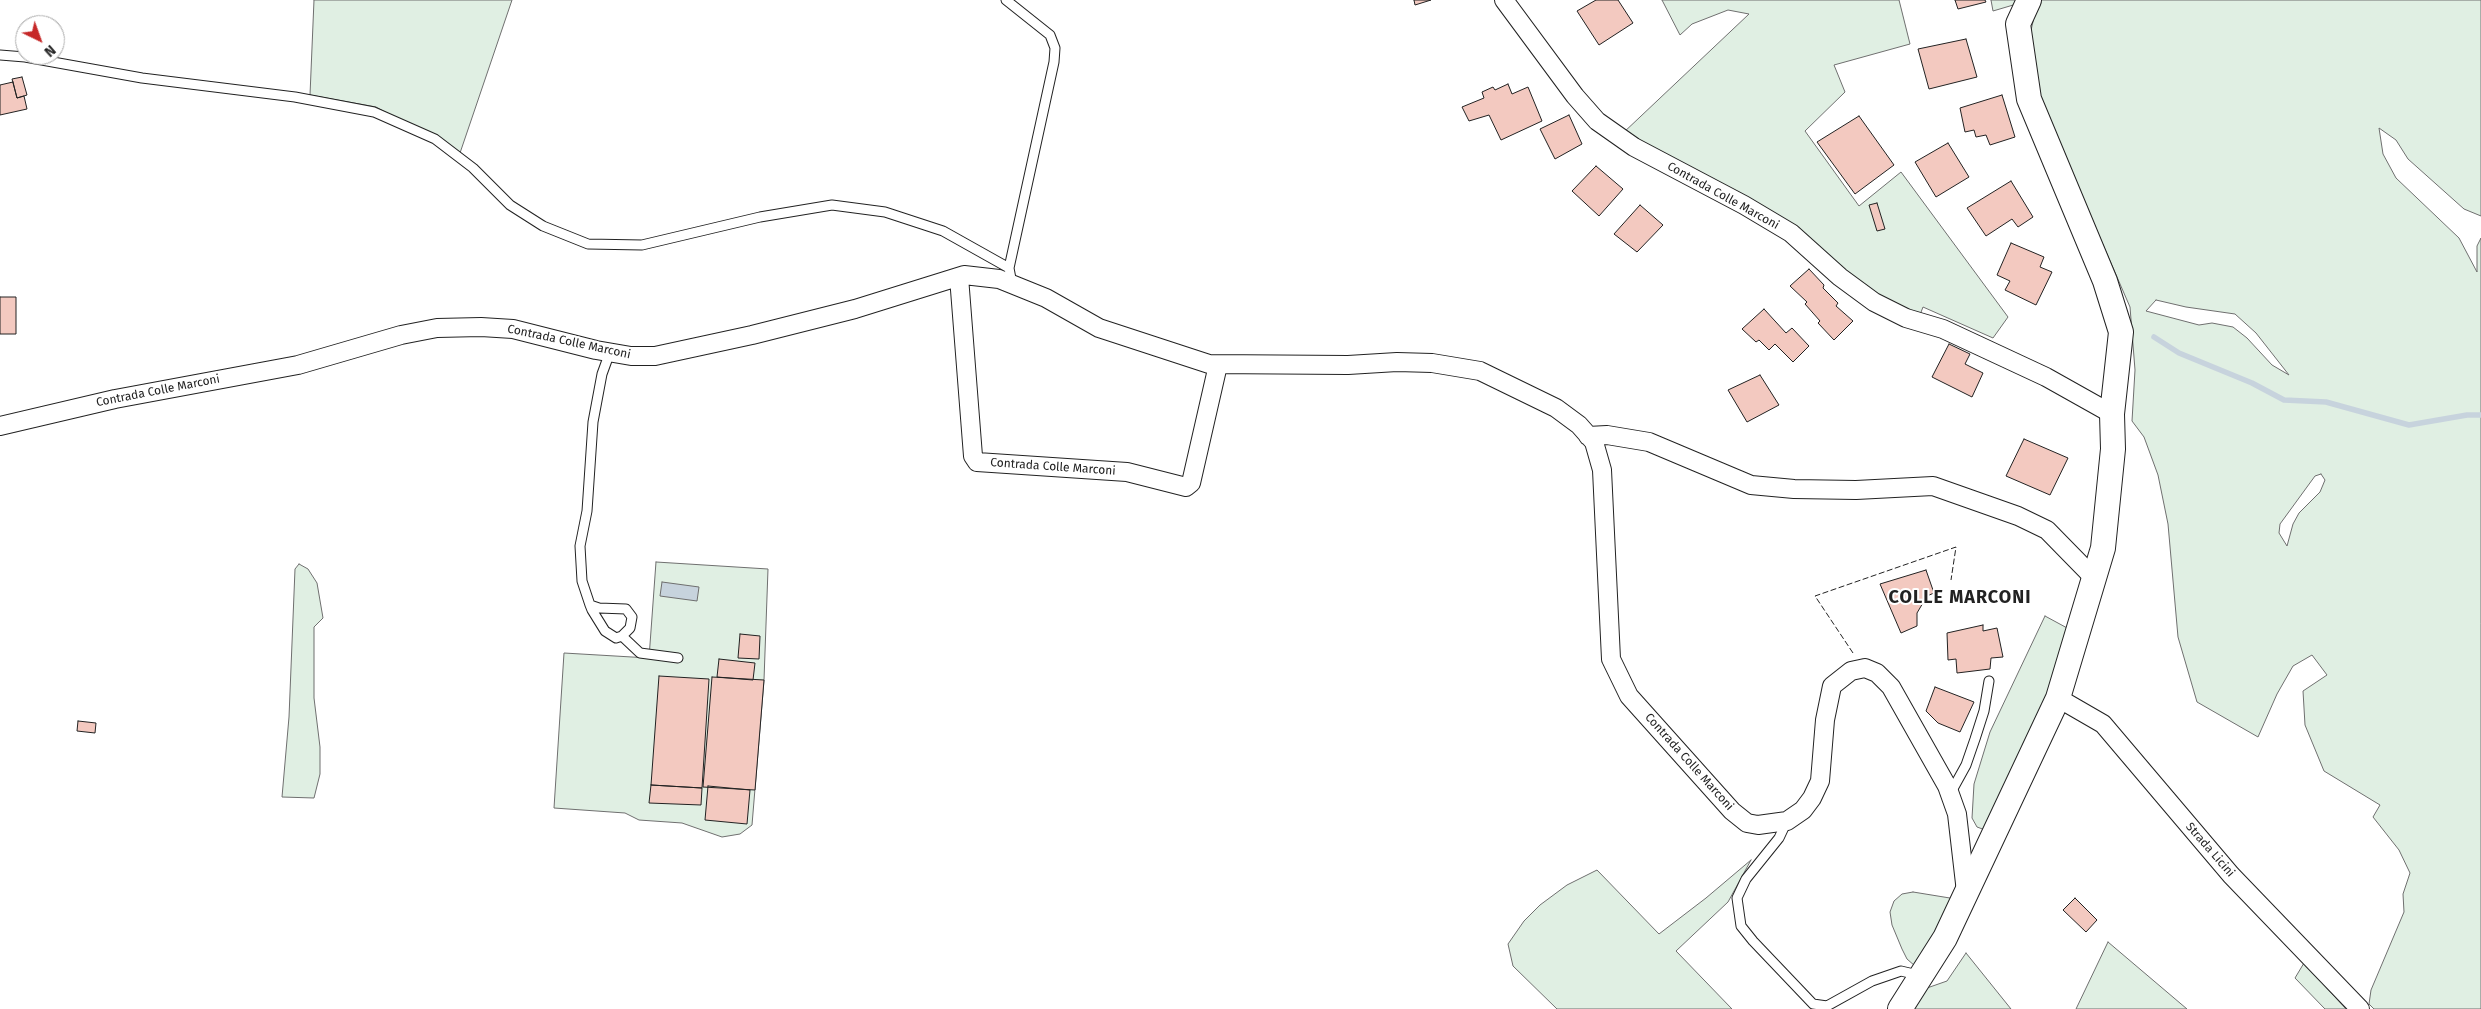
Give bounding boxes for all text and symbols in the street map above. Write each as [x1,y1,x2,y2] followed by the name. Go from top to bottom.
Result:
[15,15,65,65] north arrow
[41,41,59,60] text: N
[1665,159,1781,233] street label: Contrada Colle Marconi
[506,322,632,362] street label: Contrada Colle Marconi
[95,372,221,410] street label: Contrada Colle Marconi
[990,455,1116,479] street label: Contrada Colle Marconi
[1887,587,2033,609] district label: COLLE MARCONI
[1642,710,1736,814] street label: Contrada Colle Marconi
[2182,820,2238,880] street label: Strada Licini

